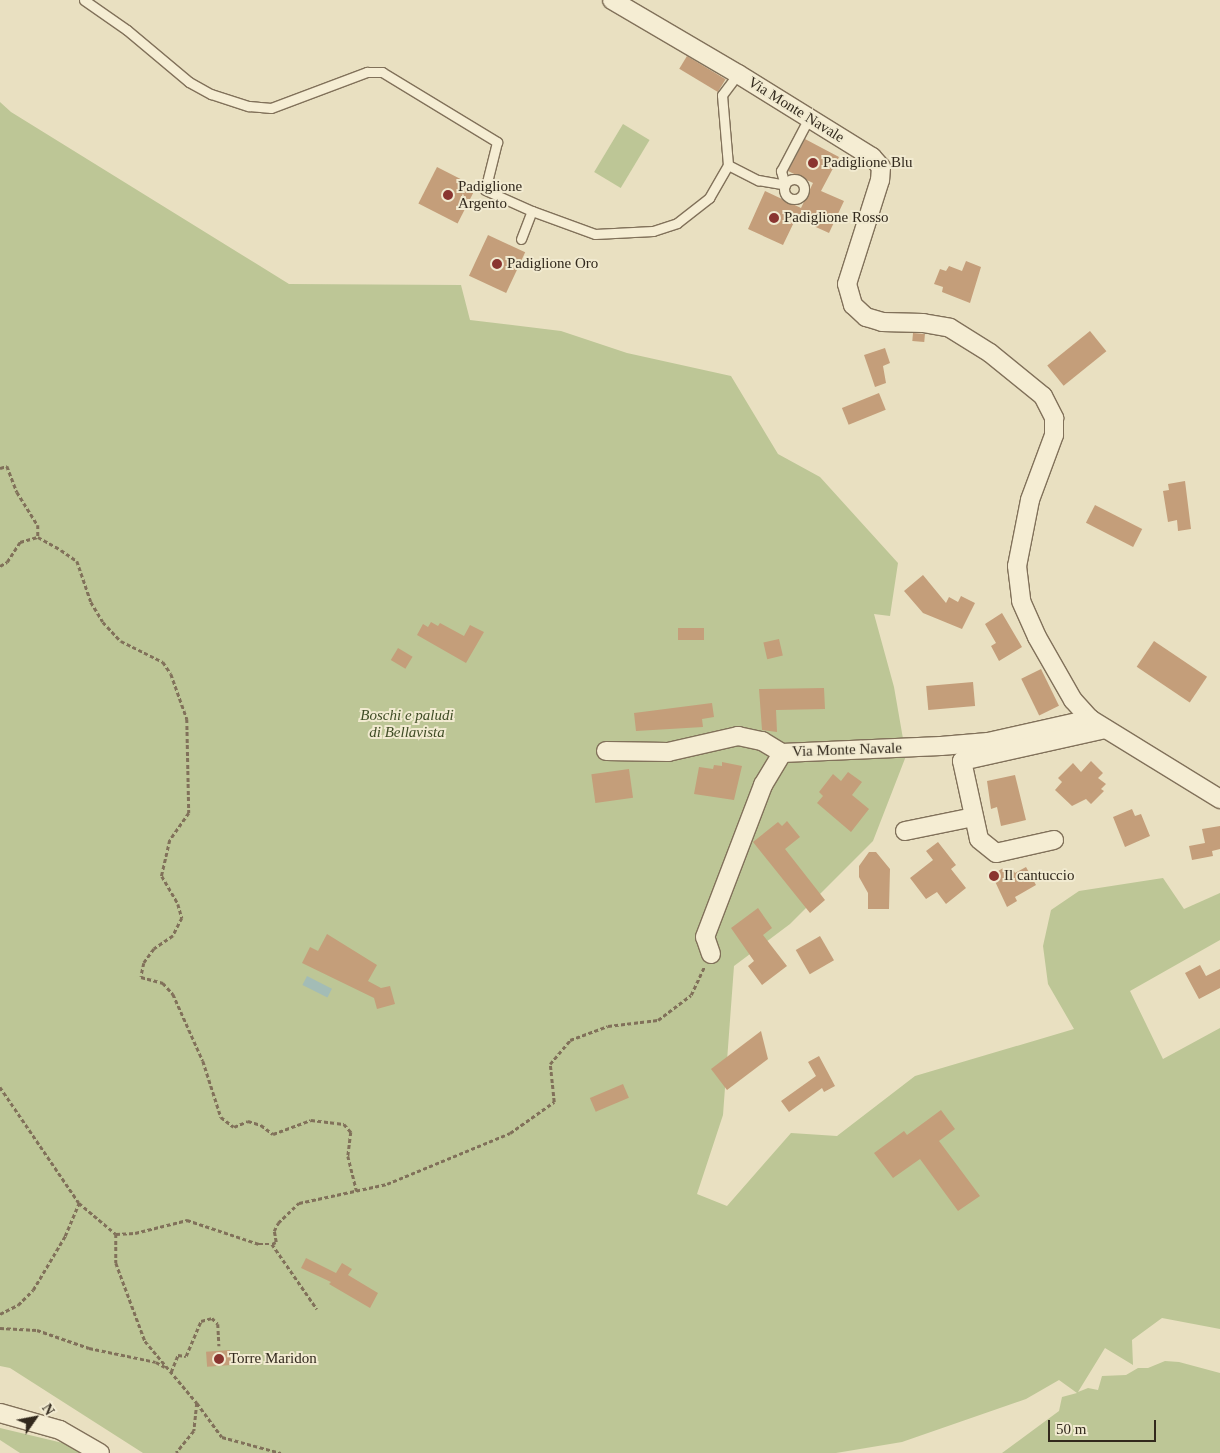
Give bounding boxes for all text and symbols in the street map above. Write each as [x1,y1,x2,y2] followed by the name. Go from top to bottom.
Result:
[745,73,847,147] street label: Via Monte Navale
[823,154,913,172] place label: Padiglione Blu
[807,157,819,169] marker: Padiglione Blu
[458,177,522,212] place label: Padiglione Argento
[442,189,454,201] marker: Padiglione Argento
[784,209,889,227] place label: Padiglione Rosso
[768,212,780,224] marker: Padiglione Rosso
[507,255,598,273] place label: Padiglione Oro
[491,258,503,270] marker: Padiglione Oro
[360,706,454,741] park label: Boschi e paludi di Bellavista
[792,739,902,761] street label: Via Monte Navale
[1004,867,1074,885] place label: Il cantuccio
[988,870,1000,882] marker: Il cantuccio
[229,1350,317,1368] place label: Torre Maridon
[213,1353,225,1365] marker: Torre Maridon
[10,1393,60,1443] north arrow
[39,1401,57,1418] text: N
[1050,1410,1158,1442] scale bar
[1056,1421,1086,1437] text: 50 m

